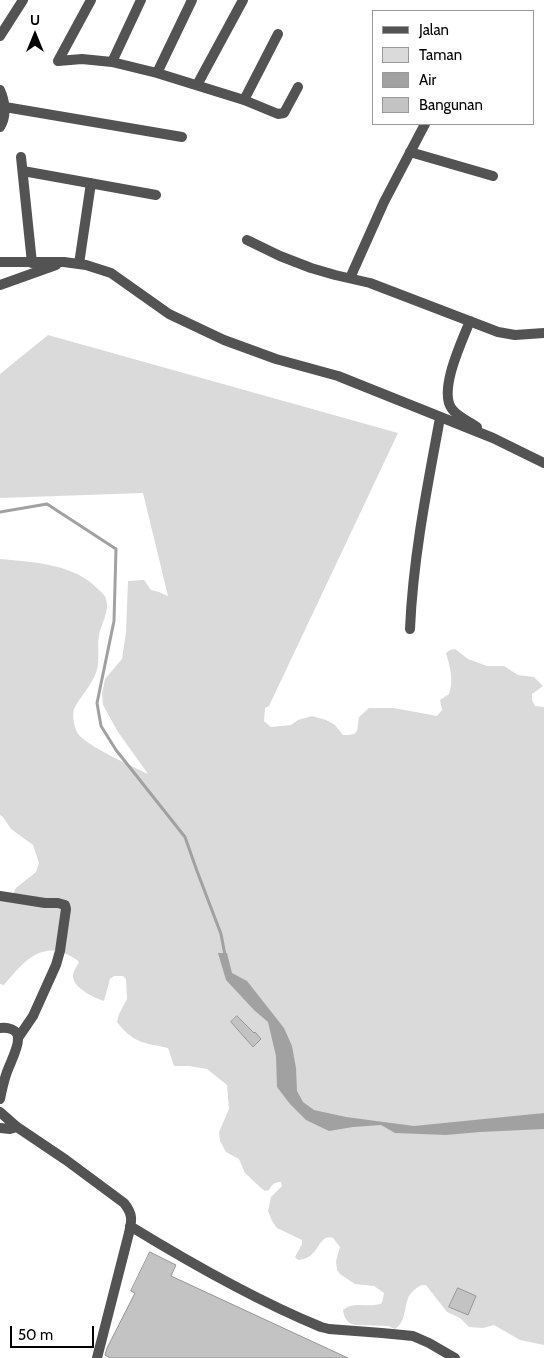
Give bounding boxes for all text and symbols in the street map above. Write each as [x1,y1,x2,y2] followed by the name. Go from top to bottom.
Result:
[10,10,60,60] north arrow
[372,10,534,125] legend
[30,11,40,29] text: U
[419,21,449,39] text: Jalan
[419,46,462,64] text: Taman
[419,71,436,89] text: Air
[419,96,483,114] text: Bangunan
[12,1316,96,1348] scale bar
[18,1326,53,1344] text: 50 m

